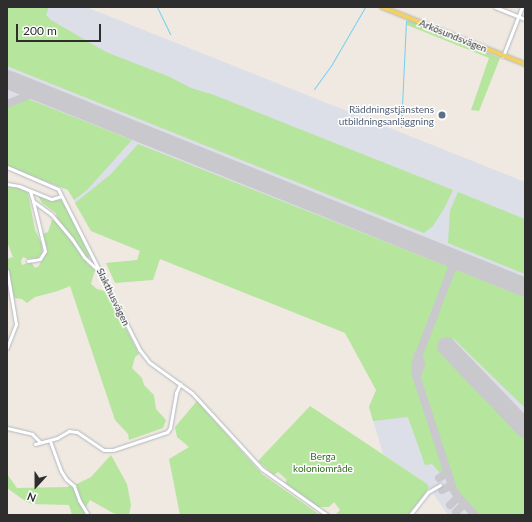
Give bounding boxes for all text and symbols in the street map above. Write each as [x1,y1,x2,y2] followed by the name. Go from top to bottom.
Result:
[18,16,103,42] scale bar
[417,17,489,55] street label: Arkösundsvägen
[23,23,57,38] text: 200 m
[339,103,434,126] place label: Räddningstjänstens utbildningsanläggning
[437,110,447,120] marker: Räddningstjänstens utbildningsanläggning
[94,266,132,328] street label: Slakthusvägen
[293,450,353,474] park label: Berga koloniområde
[16,466,56,506] north arrow
[25,490,38,505] text: N

